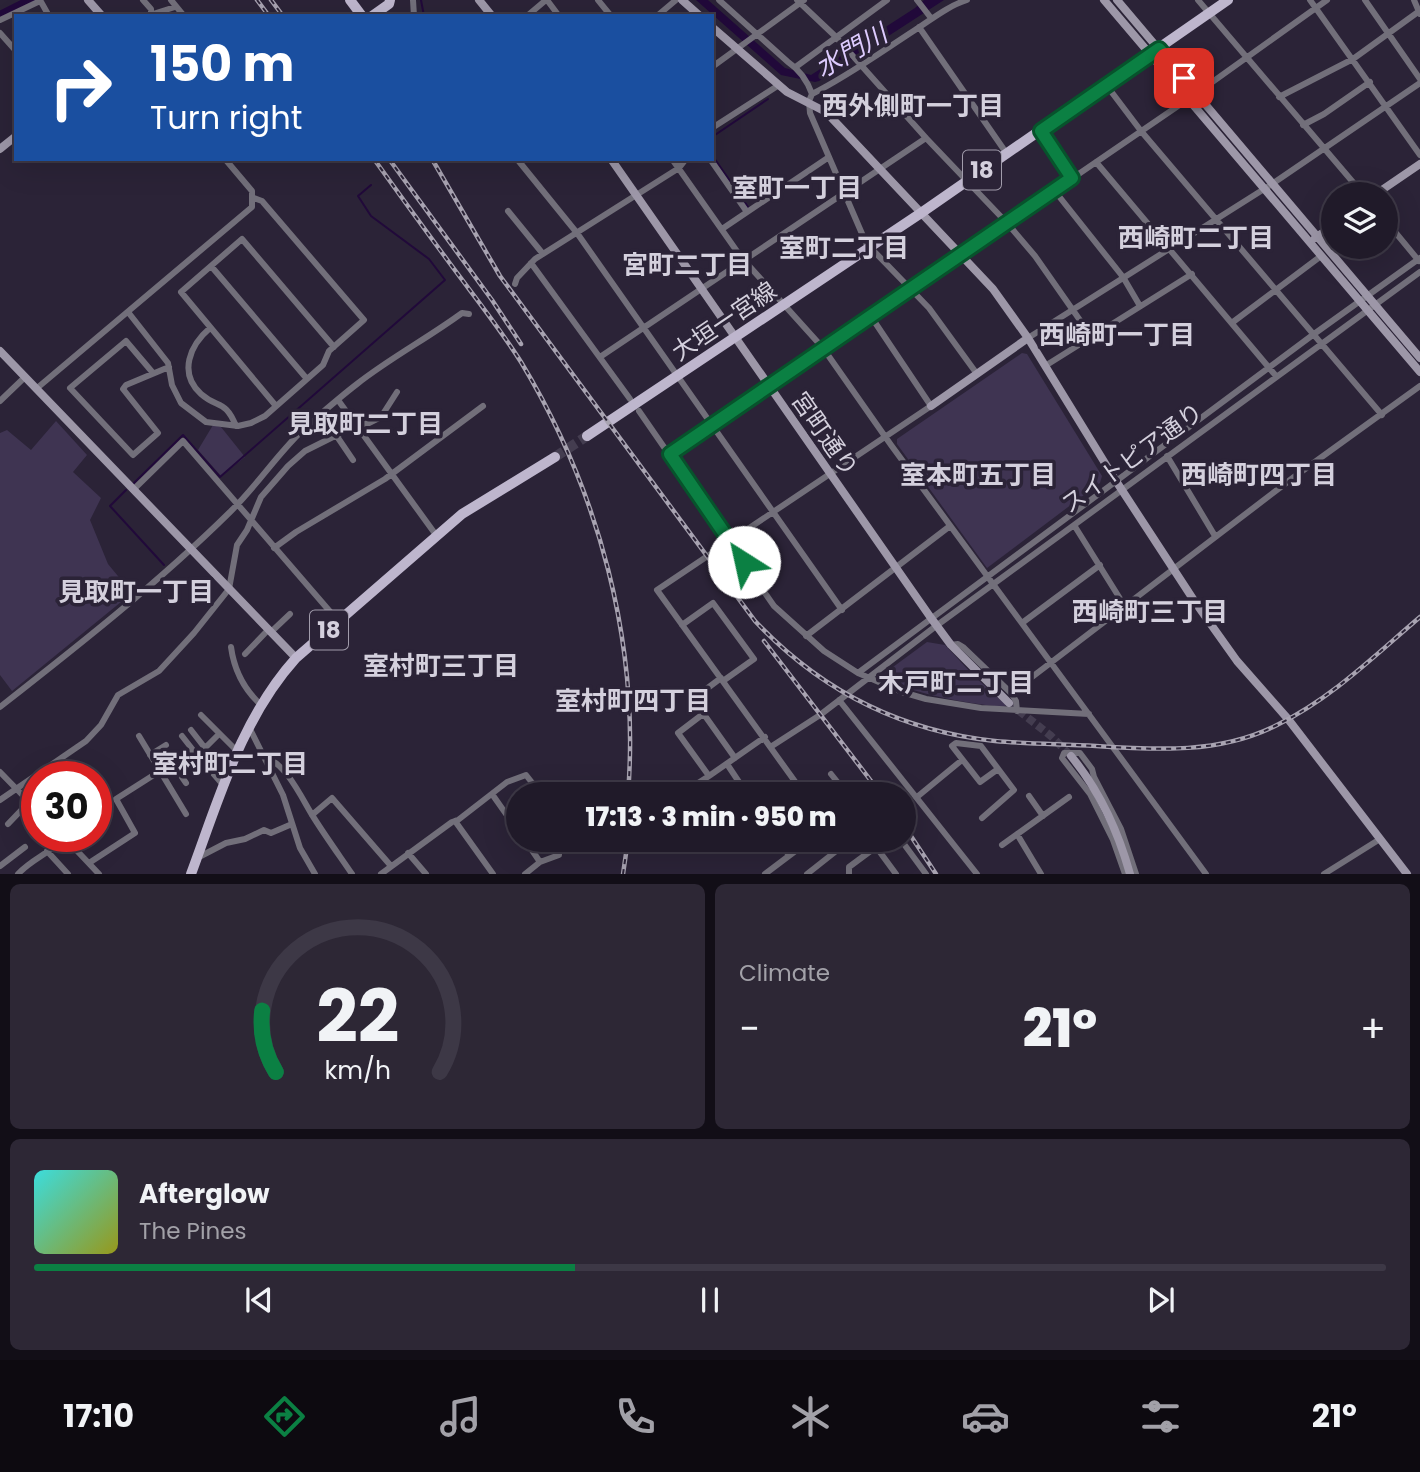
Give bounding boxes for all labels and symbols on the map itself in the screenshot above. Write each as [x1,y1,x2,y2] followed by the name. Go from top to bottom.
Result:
[808,14,896,86] water label: 水門川
[1154,48,1214,108] pin
[822,88,1004,124] district label: 西外側町一丁目
[963,150,1001,190] road number: 18
[732,170,862,206] district label: 室町一丁目
[1118,220,1274,256] district label: 西崎町二丁目
[779,230,909,266] district label: 室町二丁目
[622,247,752,283] district label: 宮町二丁目
[665,274,783,368] street label: 大垣一宮線
[1039,317,1195,353] district label: 西崎町一丁目
[784,385,866,483] street label: 宮町通り
[1054,395,1210,521] street label: スイトピア通り
[287,406,443,442] district label: 見取町二丁目
[900,457,1056,493] district label: 室本町五丁目
[1181,457,1337,493] district label: 西崎町四丁目
[707,525,781,599] position arrow
[58,574,214,610] district label: 見取町一丁目
[1072,594,1228,630] district label: 西崎町三丁目
[310,610,348,650] road number: 18
[363,648,519,684] district label: 室村町三丁目
[878,665,1034,701] district label: 木戸町二丁目
[555,683,711,719] district label: 室村町四丁目
[152,746,308,782] district label: 室村町二丁目
[21,761,112,852] speed limit sign: 30

